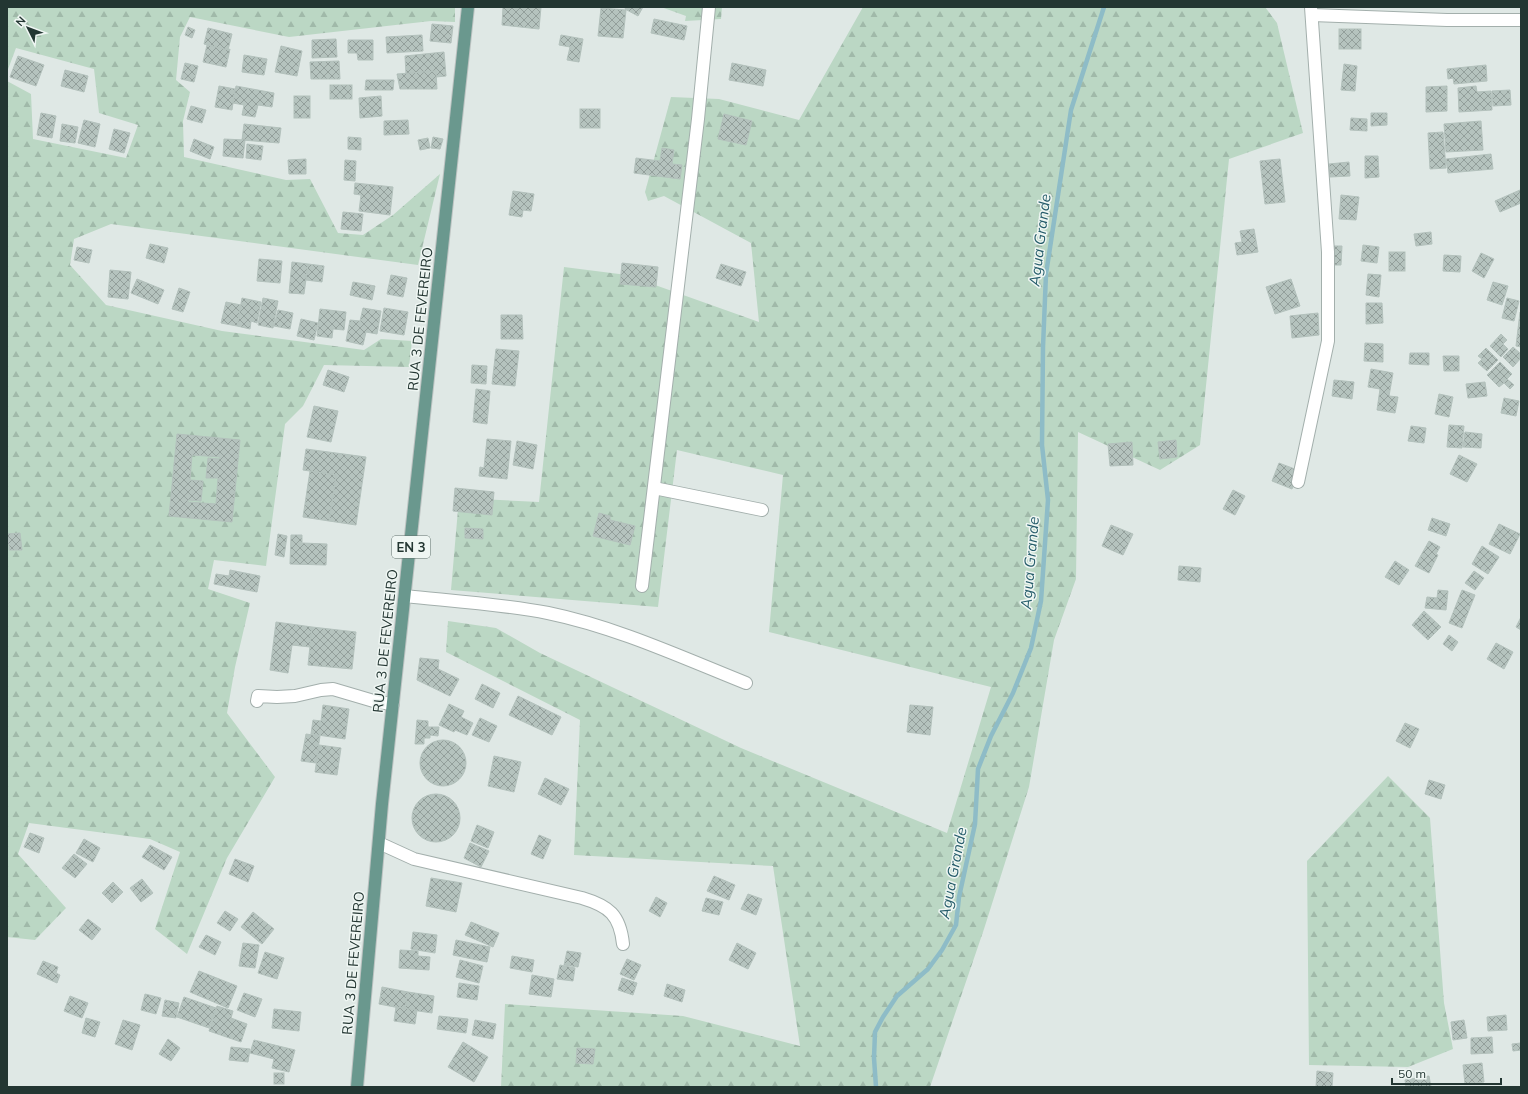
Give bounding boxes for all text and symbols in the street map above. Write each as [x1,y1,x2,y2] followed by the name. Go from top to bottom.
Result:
[8,8,48,48] north arrow
[13,14,29,29] text: N
[1024,193,1055,288] water label: Agua Grande
[404,246,436,392] street label: RUA 3 DE FEVEREIRO
[1016,516,1043,611] water label: Agua Grande
[392,536,430,558] road number: EN 3
[369,568,401,714] street label: RUA 3 DE FEVEREIRO
[934,826,971,921] water label: Agua Grande
[338,890,368,1036] street label: RUA 3 DE FEVEREIRO
[1392,1060,1501,1086] scale bar
[1398,1066,1426,1081] text: 50 m

